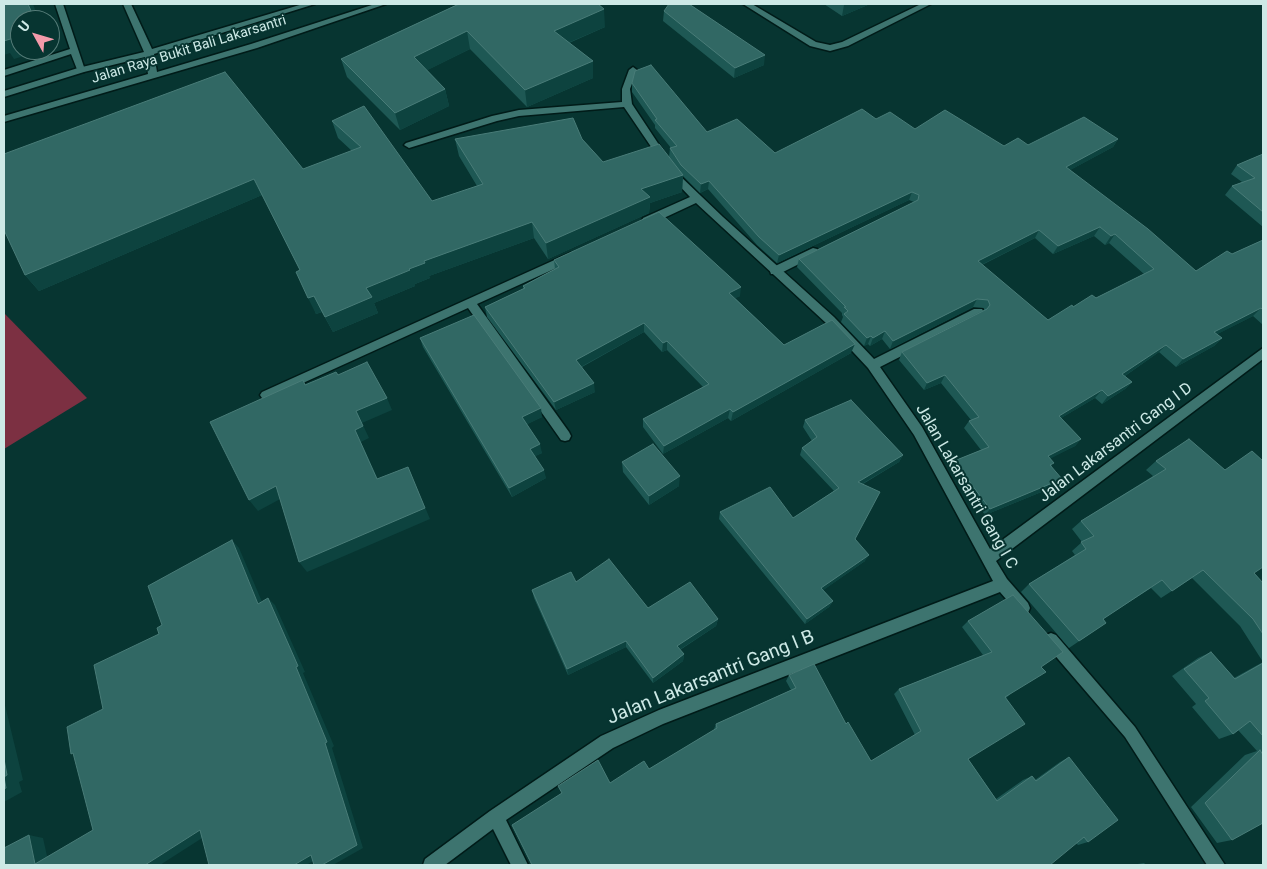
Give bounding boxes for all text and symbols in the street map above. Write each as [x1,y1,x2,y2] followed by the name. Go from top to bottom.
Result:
[10,10,60,60] north arrow
[90,12,288,88] street label: Jalan Raya Bukit Bali Lakarsantri
[15,18,33,35] text: U
[1036,379,1196,507] street label: Jalan Lakarsantri Gang I D
[911,401,1021,573] street label: Jalan Lakarsantri Gang I C
[604,626,818,730] street label: Jalan Lakarsantri Gang I B

